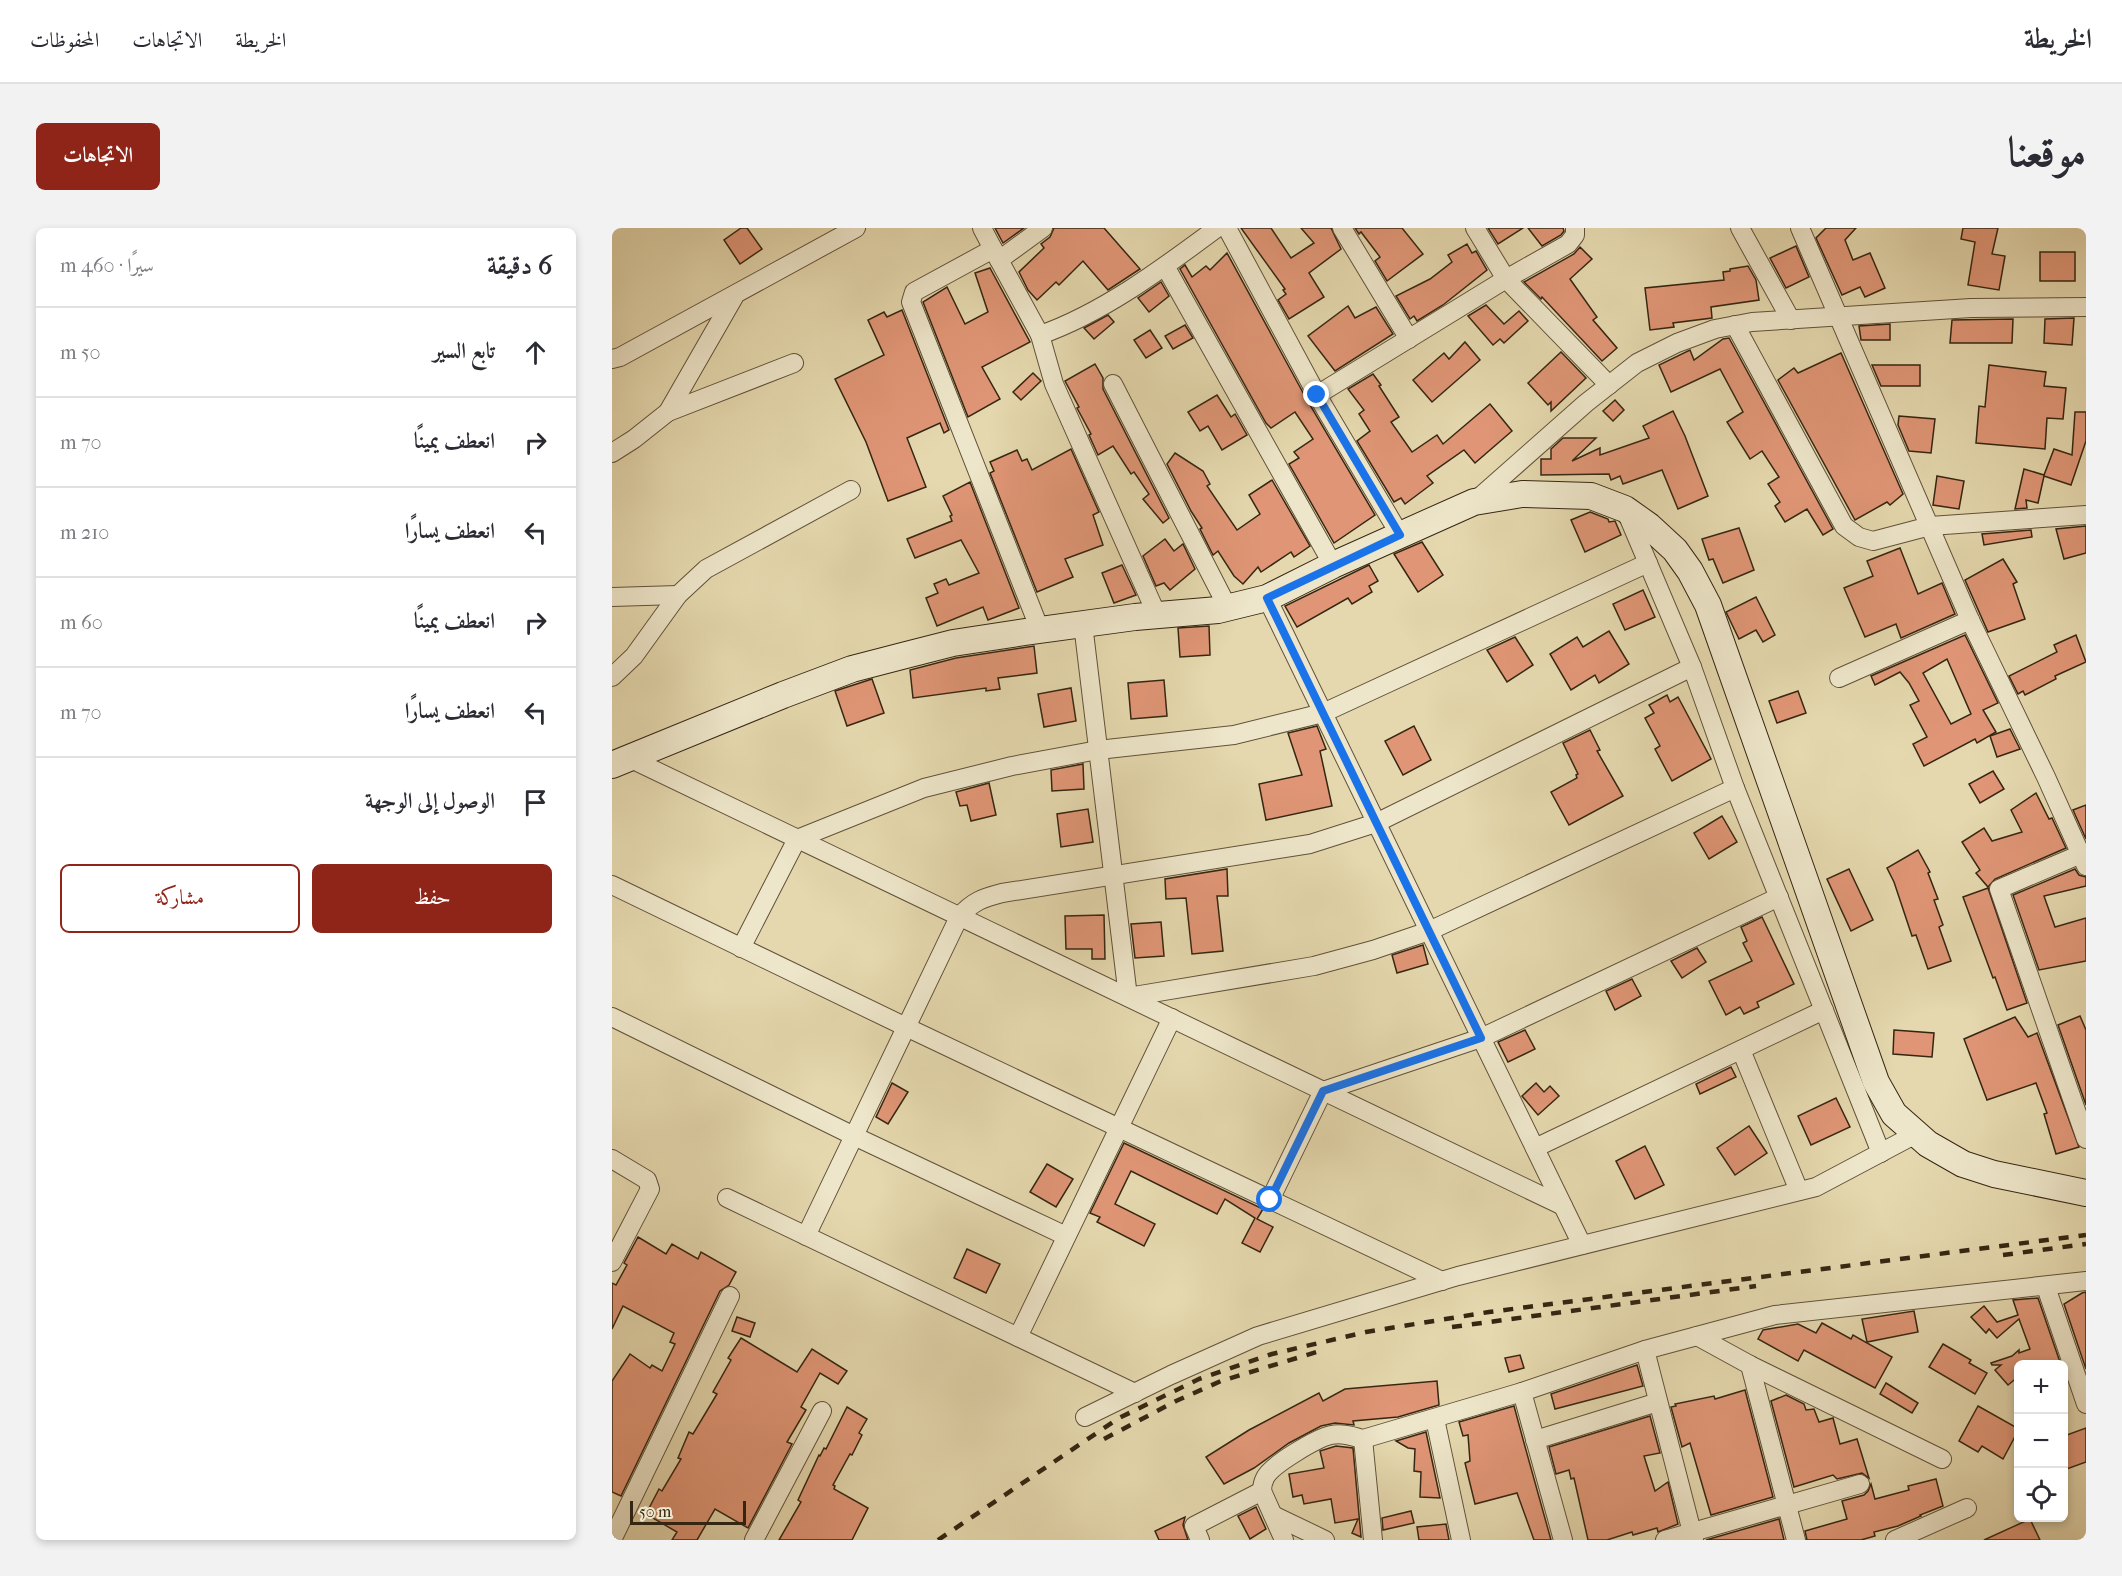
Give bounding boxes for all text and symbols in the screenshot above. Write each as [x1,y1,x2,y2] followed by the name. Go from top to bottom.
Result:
[2024,22,2092,55] text: الخريطة
[30,28,99,52] text: المحفوظات
[132,28,202,52] text: الاتجاهات
[235,28,286,52] text: الخريطة
[36,123,160,190] button: الاتجاهات
[2008,128,2086,177] text: موقعنا
[487,250,552,281] text: 6 دقيقة
[60,254,154,277] text: سيرًا · 460 m
[519,336,552,369] icon: ahead
[433,338,495,364] text: تابع السير
[60,341,101,364] text: 50 m
[1303,381,1329,407] route end
[519,426,552,459] icon: right
[414,428,495,454] text: انعطف يمينًا
[60,431,102,454] text: 70 m
[519,516,552,549] icon: left
[405,518,495,544] text: انعطف يسارًا
[60,521,109,544] text: 210 m
[519,606,552,639] icon: right
[414,608,495,634] text: انعطف يمينًا
[60,611,103,634] text: 60 m
[519,696,552,729] icon: left
[405,698,495,724] text: انعطف يسارًا
[60,701,102,724] text: 70 m
[519,786,552,819] icon: arrive
[365,788,495,814] text: الوصول إلى الوجهة
[60,864,300,933] button: مشاركة
[312,864,552,933] button: حفظ
[1256,1186,1282,1212] route start
[2014,1360,2068,1522] map controls
[2014,1360,2068,1414] button: +
[2014,1414,2068,1468] button: −
[2014,1468,2068,1522] button: locate
[630,1498,746,1526] scale bar
[639,1502,671,1521] text: 50 m

